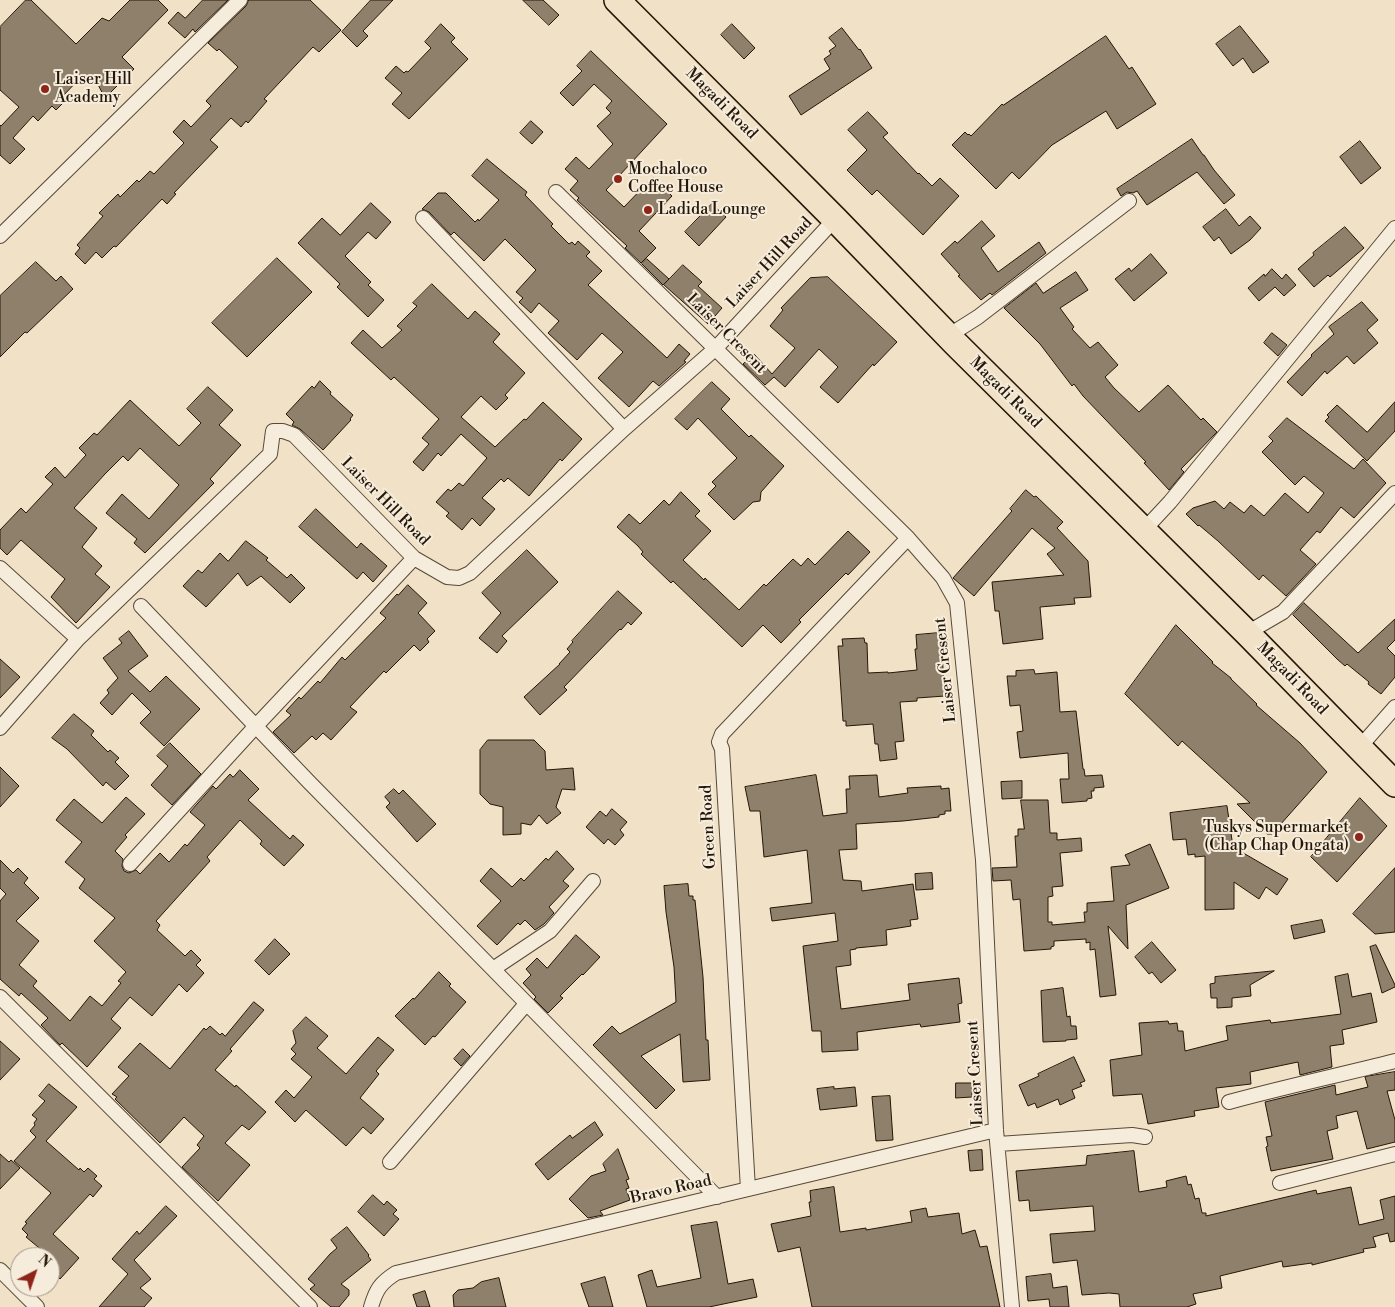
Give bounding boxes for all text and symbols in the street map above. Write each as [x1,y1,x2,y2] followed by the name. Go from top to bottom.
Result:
[681,64,761,144] street label: Magadi Road
[55,70,132,108] place label: Laiser Hill Academy
[39,83,51,95] marker: Laiser Hill Academy
[628,160,723,198] place label: Mochaloco Coffee House
[612,173,624,185] marker: Mochaloco Coffee House
[658,200,766,220] place label: Ladida Lounge
[642,204,654,216] marker: Ladida Lounge
[723,214,817,312] street label: Laiser Hill Road
[682,290,770,378] street label: Laiser Cresent
[965,353,1045,433] street label: Magadi Road
[337,454,433,550] street label: Laiser Hill Road
[931,617,961,723] street label: Laiser Cresent
[1253,639,1331,719] street label: Magadi Road
[697,784,721,870] street label: Green Road
[1203,818,1349,856] place label: Tuskys Supermarket (Chap Chap Ongata)
[1353,831,1365,843] marker: Tuskys Supermarket (Chap Chap Ongata)
[964,1020,988,1126] street label: Laiser Cresent
[628,1171,714,1209] street label: Bravo Road
[10,1247,60,1297] north arrow
[34,1251,54,1272] text: N

